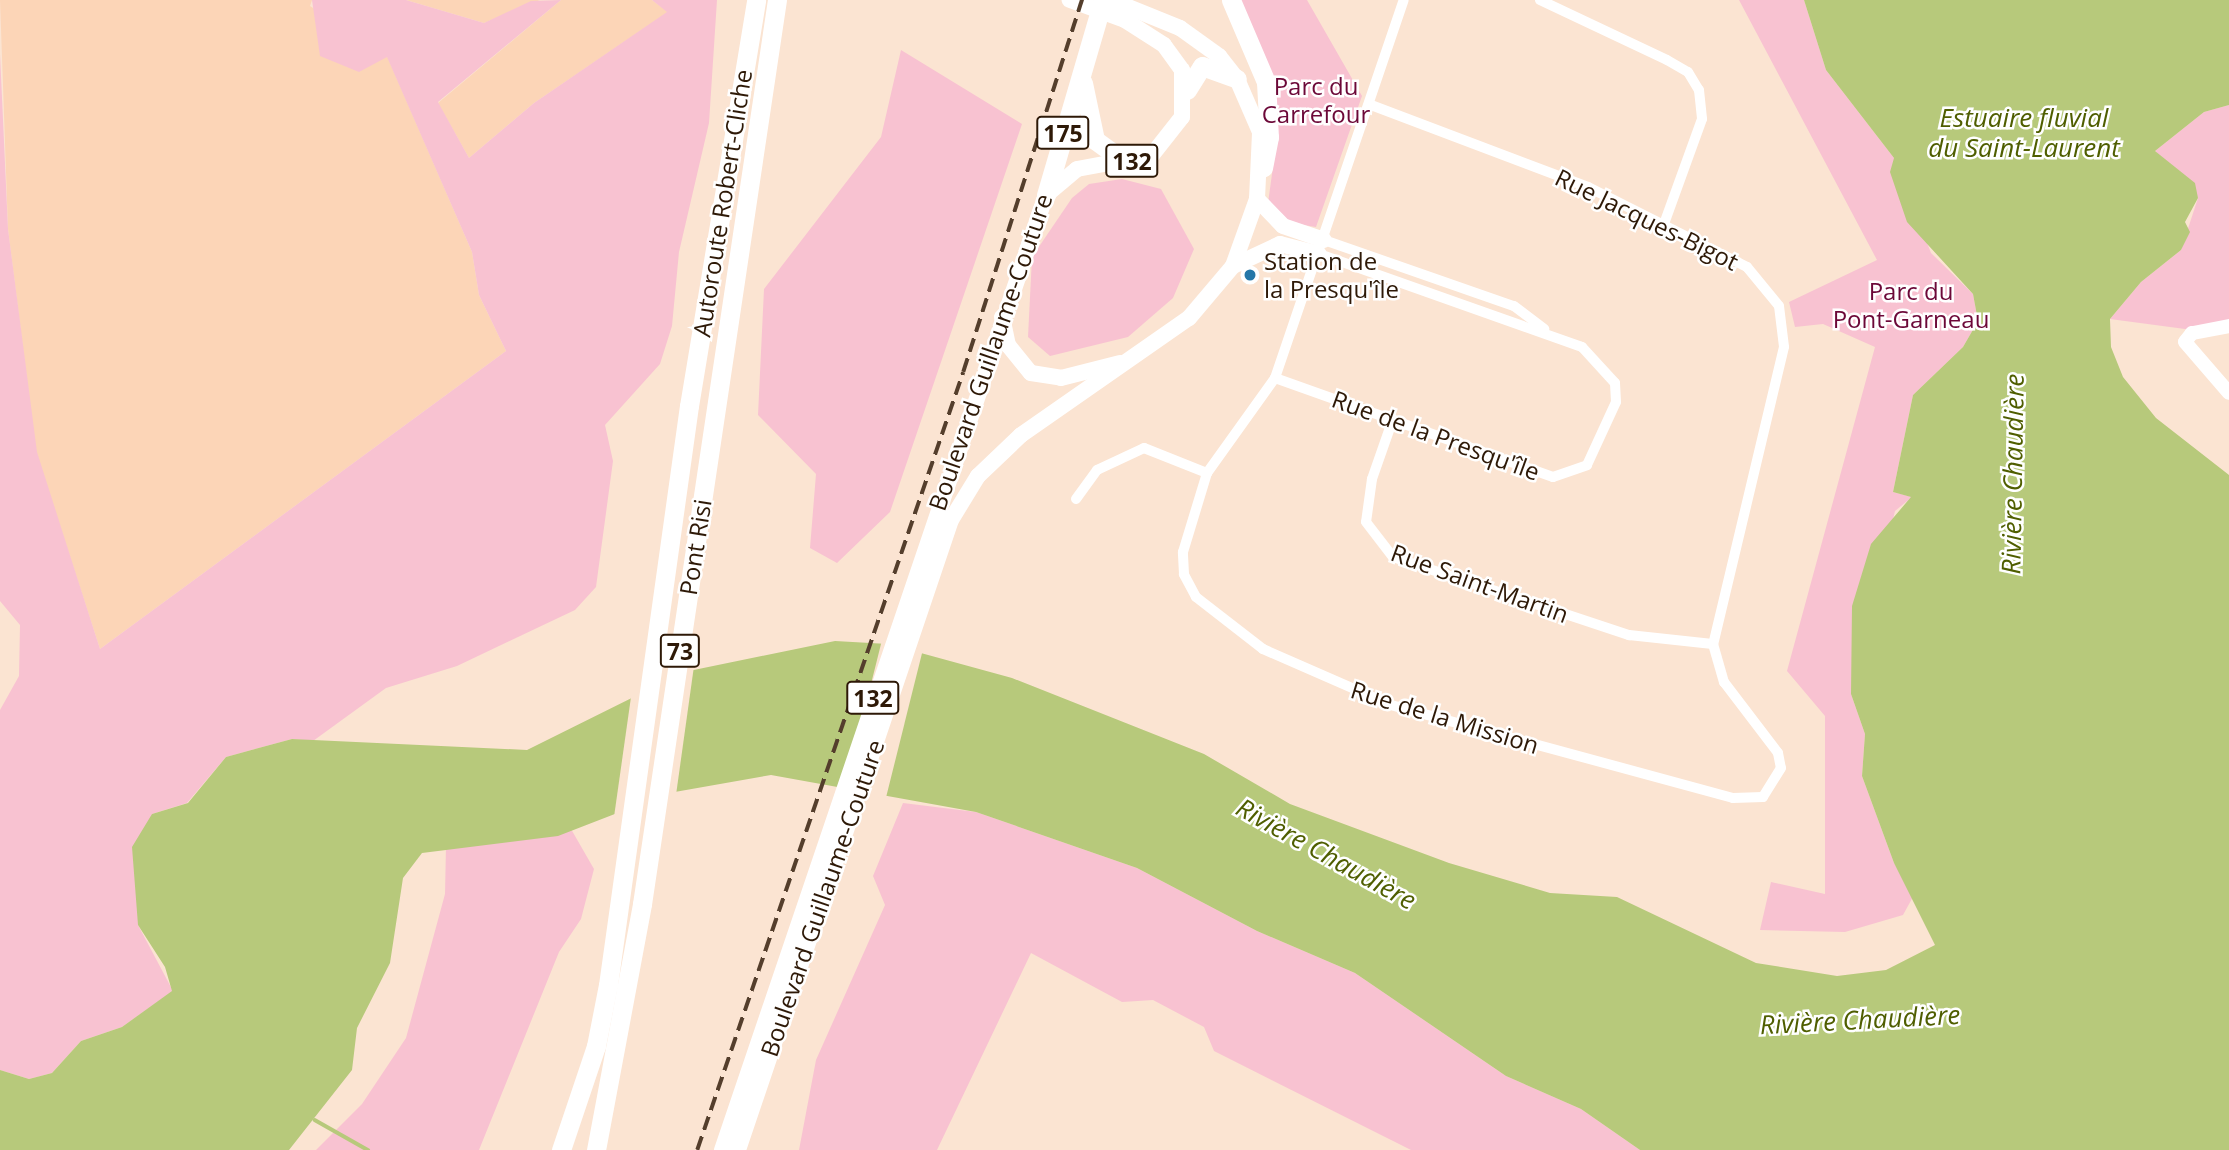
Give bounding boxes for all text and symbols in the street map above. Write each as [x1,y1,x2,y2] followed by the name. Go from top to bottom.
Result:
[687,67,757,339] street label: Autoroute Robert-Cliche
[1262,72,1370,128] park label: Parc du Carrefour
[1928,102,2120,164] water label: Estuaire fluvial du Saint-Laurent
[1035,114,1091,152] road number: 175
[1104,142,1160,180] road number: 132
[1551,162,1743,276] street label: Rue Jacques-Bigot
[922,190,1058,514] street label: Boulevard Guillaume-Couture
[1264,247,1399,303] place label: Station de la Presqu'île
[1242,267,1258,283] marker: Station de la Presqu'île
[1833,277,1989,333] park label: Parc du Pont-Garneau
[1996,373,2030,575] water label: Rivière Chaudière
[1328,384,1544,486] street label: Rue de la Presqu'île
[673,497,717,597] street label: Pont Risi
[1387,538,1573,628] street label: Rue Saint-Martin
[659,632,701,670] road number: 73
[1348,675,1542,759] street label: Rue de la Mission
[845,678,901,718] road number: 132
[754,736,890,1060] street label: Boulevard Guillaume-Couture
[1231,792,1421,916] water label: Rivière Chaudière
[1759,999,1961,1041] water label: Rivière Chaudière

